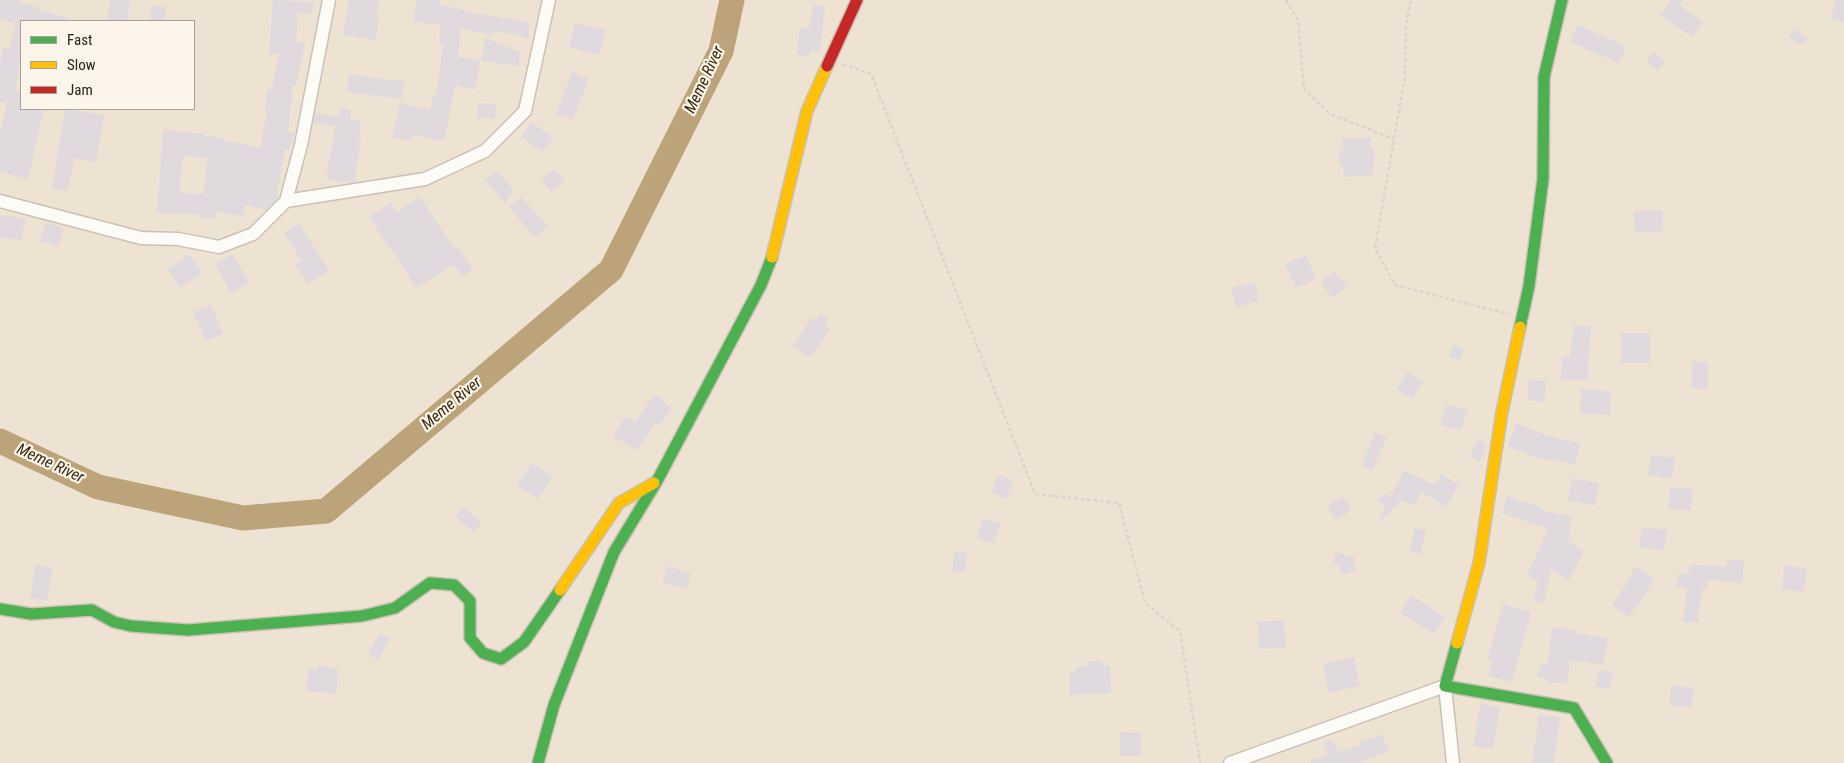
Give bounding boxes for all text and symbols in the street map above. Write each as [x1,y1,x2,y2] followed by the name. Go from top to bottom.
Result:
[20,20,195,110] legend
[67,31,92,49] text: Fast
[681,43,729,117] water label: Meme River
[67,56,96,74] text: Slow
[67,81,93,99] text: Jam
[418,374,486,434] water label: Meme River
[13,440,87,488] water label: Meme River

